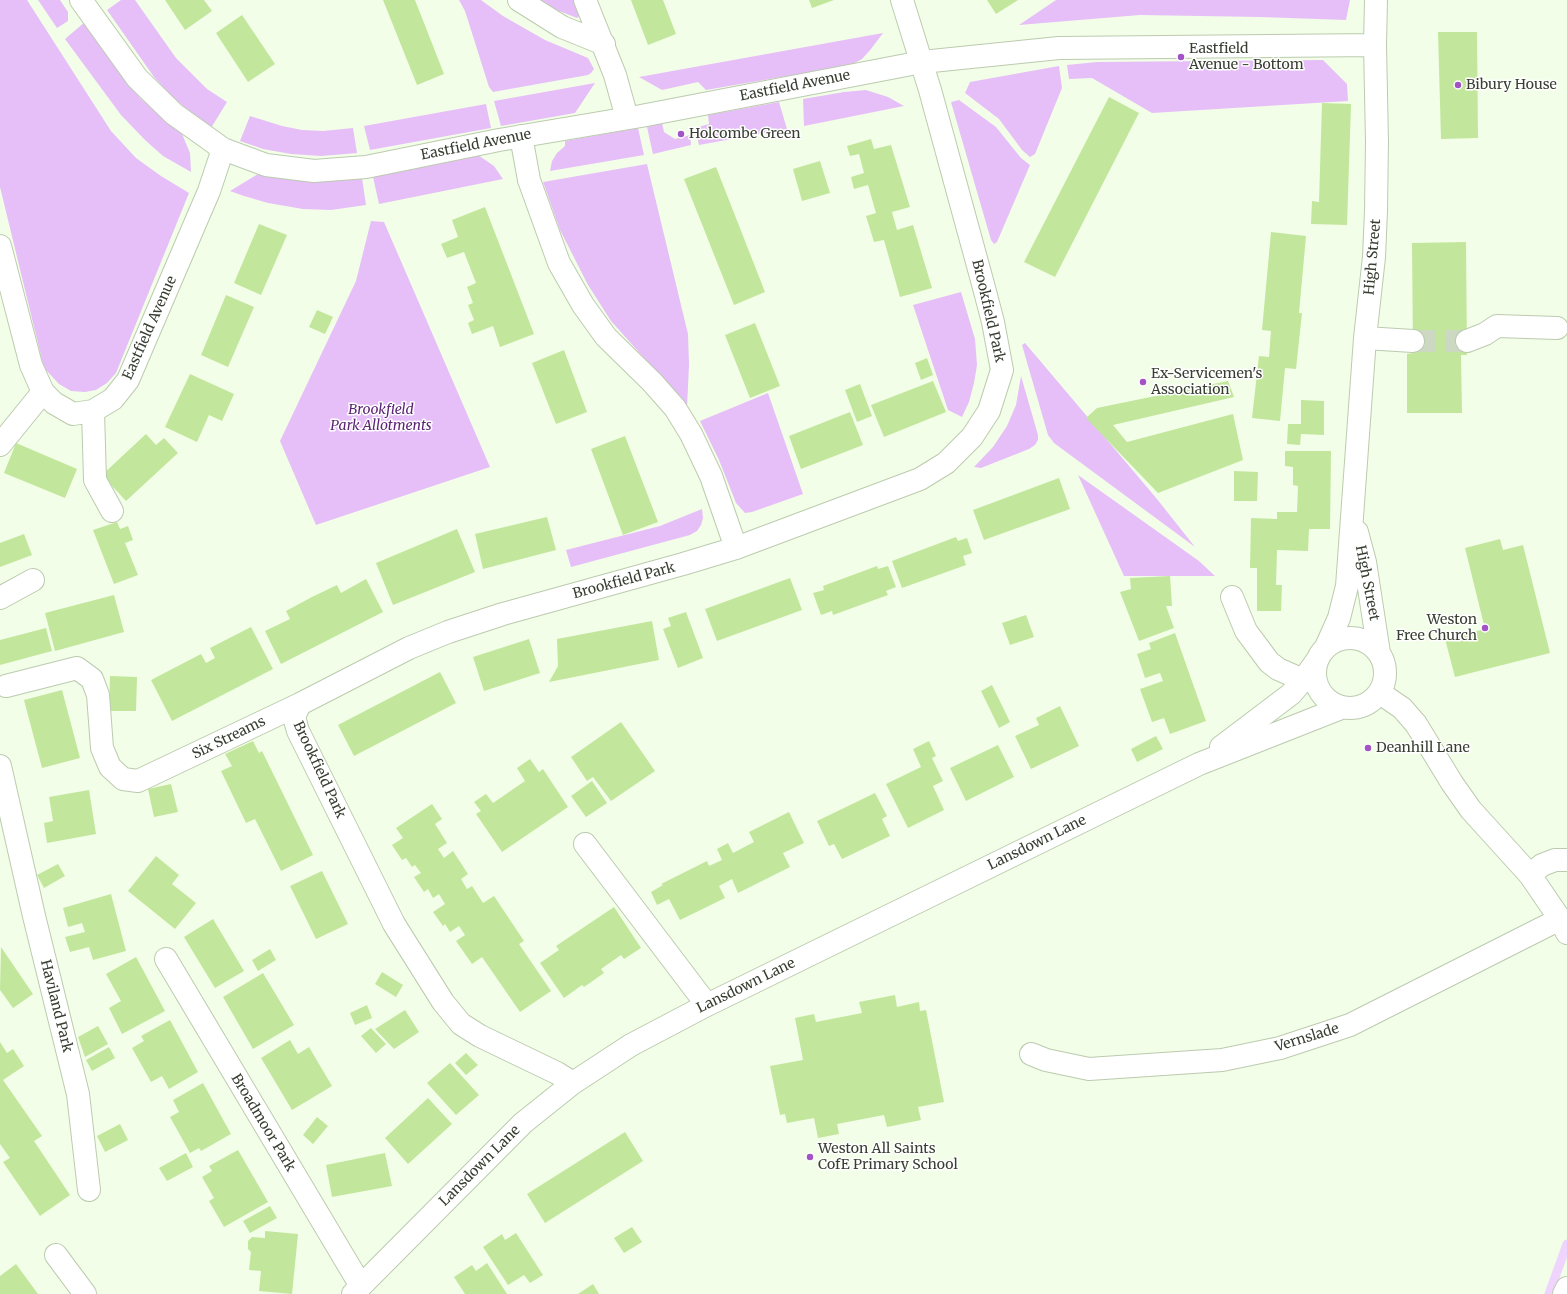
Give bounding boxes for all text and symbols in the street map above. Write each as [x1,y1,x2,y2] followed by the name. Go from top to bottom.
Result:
[1189,41,1304,74] place label: Eastfield Avenue - Bottom
[1176,52,1186,62] marker: Eastfield Avenue - Bottom
[738,67,852,105] street label: Eastfield Avenue
[1466,77,1557,93] place label: Bibury House
[1453,80,1463,90] marker: Bibury House
[419,126,533,164] street label: Eastfield Avenue
[689,126,801,142] place label: Holcombe Green
[676,129,686,139] marker: Holcombe Green
[1361,218,1385,296] street label: High Street
[968,258,1008,364] street label: Brookfield Park
[120,273,180,383] street label: Eastfield Avenue
[1151,366,1262,398] place label: Ex-Servicemen's Association
[1138,377,1148,387] marker: Ex-Servicemen's Association
[330,402,432,434] park label: Brookfield Park Allotments
[1351,544,1383,622] street label: High Street
[571,559,677,603] street label: Brookfield Park
[1396,612,1477,644] place label: Weston Free Church
[1480,623,1490,633] marker: Weston Free Church
[190,713,268,763] street label: Six Streams
[289,719,349,821] street label: Brookfield Park
[1376,740,1470,756] place label: Deanhill Lane
[1363,743,1373,753] marker: Deanhill Lane
[985,812,1089,874] street label: Lansdown Lane
[694,955,798,1017] street label: Lansdown Lane
[36,958,76,1054] street label: Haviland Park
[1273,1020,1341,1056] street label: Vernslade
[227,1071,299,1175] street label: Broadmoor Park
[436,1122,524,1210] street label: Lansdown Lane
[818,1141,958,1174] place label: Weston All Saints CofE Primary School
[805,1152,815,1162] marker: Weston All Saints CofE Primary School

